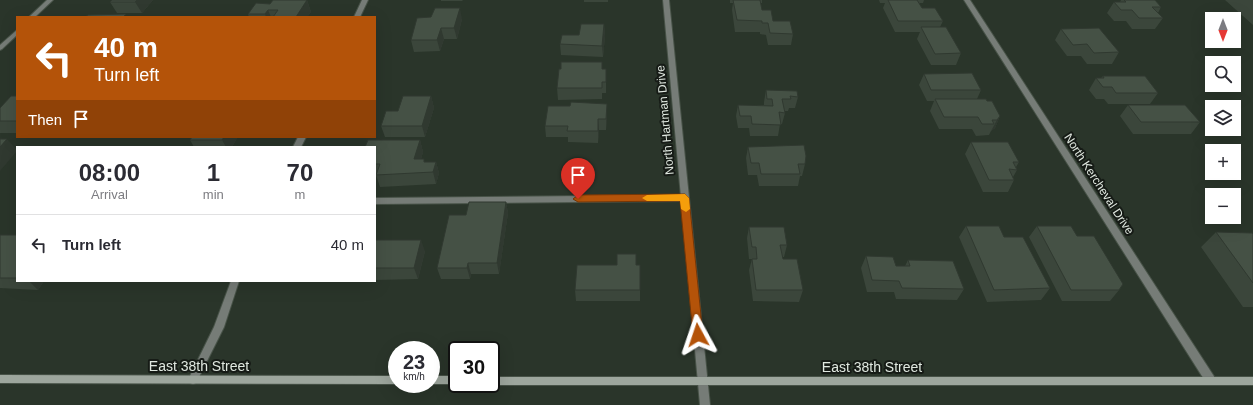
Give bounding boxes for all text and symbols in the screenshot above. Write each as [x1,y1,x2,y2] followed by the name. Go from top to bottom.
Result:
[1205,12,1241,48] north arrow
[1205,12,1241,224] map controls
[28,32,80,84] icon: left
[94,32,158,63] text: 40 m
[1205,56,1241,92] button: search
[653,64,677,175] street label: North Hartman Drive
[94,65,159,85] text: Turn left
[1205,100,1241,136] button: layers
[70,108,92,130] icon: arrive
[28,111,62,128] text: Then
[1061,131,1137,237] street label: North Kercheval Drive
[1205,144,1241,180] button: +
[561,158,595,199] pin
[79,159,140,186] text: 08:00
[207,159,220,186] text: 1
[287,159,313,186] text: 70
[567,164,589,186] icon: arrive
[91,187,128,202] text: Arrival
[203,187,224,202] text: min
[294,187,305,202] text: m
[1205,188,1241,224] button: −
[28,234,50,256] icon: left
[62,236,121,253] text: Turn left
[331,236,364,253] text: 40 m
[677,314,719,356] position arrow
[448,341,500,393] speed limit sign: 30
[403,351,425,373] text: 23
[149,358,249,374] street label: East 38th Street
[822,359,922,375] street label: East 38th Street
[403,371,425,382] text: km/h

